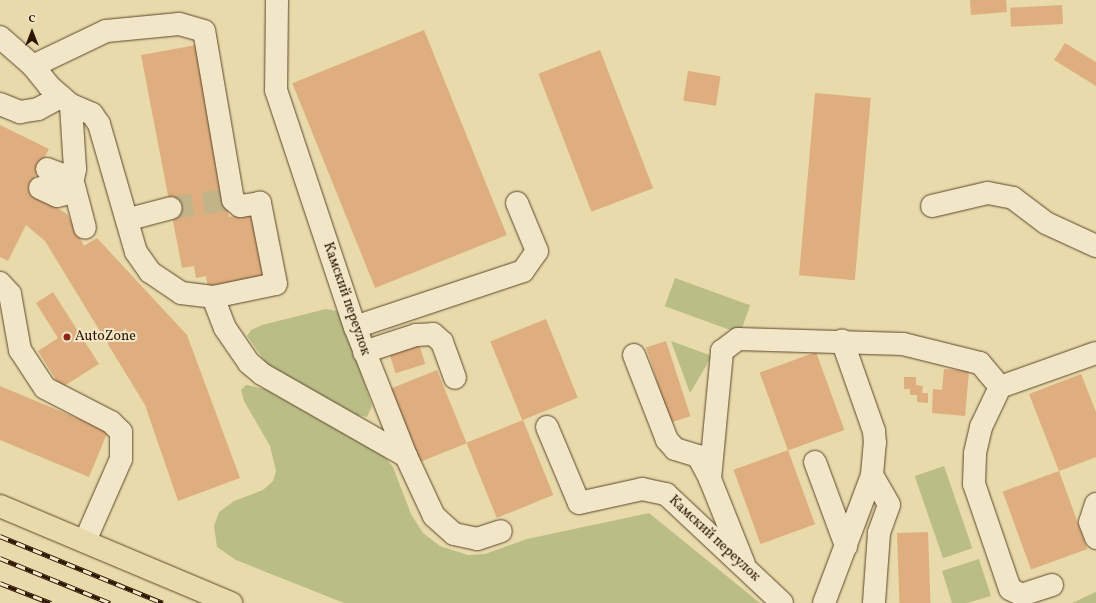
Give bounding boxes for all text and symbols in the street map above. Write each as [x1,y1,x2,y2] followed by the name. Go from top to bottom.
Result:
[12,12,52,52] north arrow
[28,12,36,27] text: С
[319,240,373,358] street label: Камский переулок
[75,329,136,345] place label: AutoZone
[62,332,72,342] marker: AutoZone
[665,492,763,586] street label: Камский переулок

